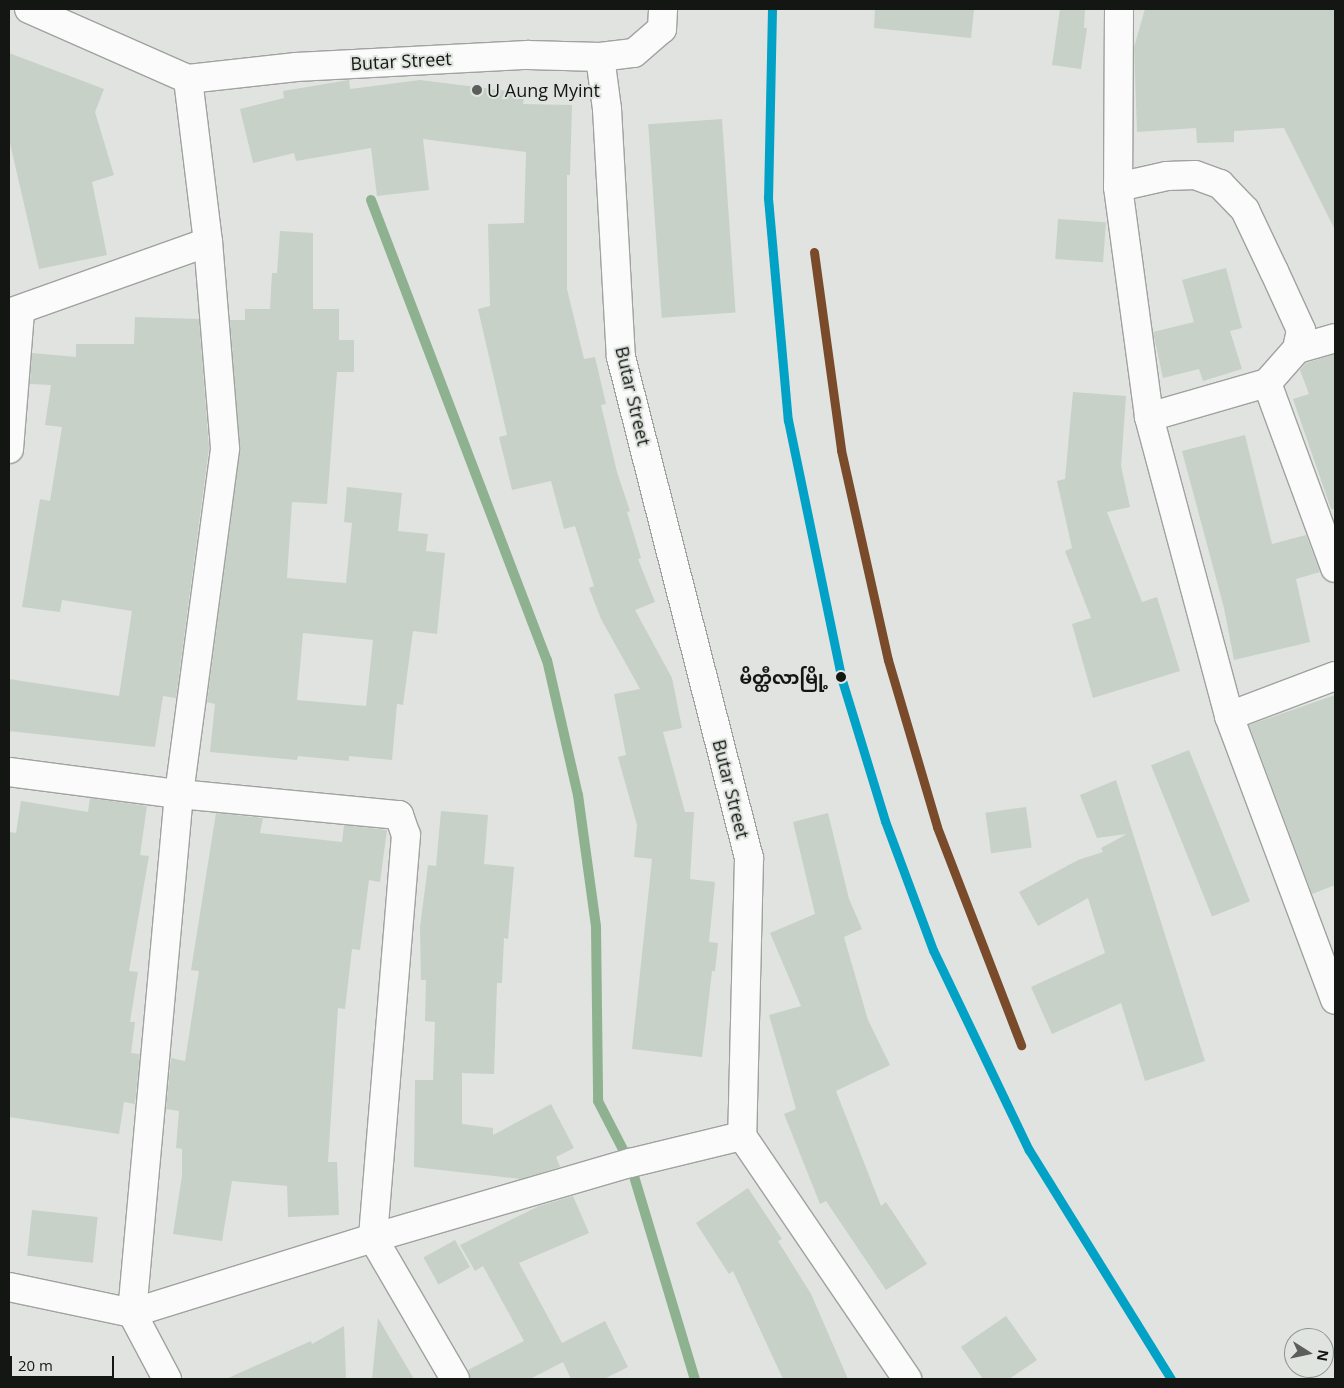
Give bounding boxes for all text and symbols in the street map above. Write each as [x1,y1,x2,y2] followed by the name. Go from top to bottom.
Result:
[350,48,452,74] street label: Butar Street
[487,79,600,101] place label: U Aung Myint
[471,84,483,96] marker: U Aung Myint
[611,344,655,448] street label: Butar Street
[740,666,828,688] place label: မိတ္ထီလာမြို့
[832,668,850,686] marker: မိတ္ထီလာမြို့
[708,737,754,841] street label: Butar Street
[1284,1328,1334,1378] north arrow
[12,1346,116,1378] scale bar
[1313,1348,1334,1363] text: N
[18,1355,53,1375] text: 20 m

